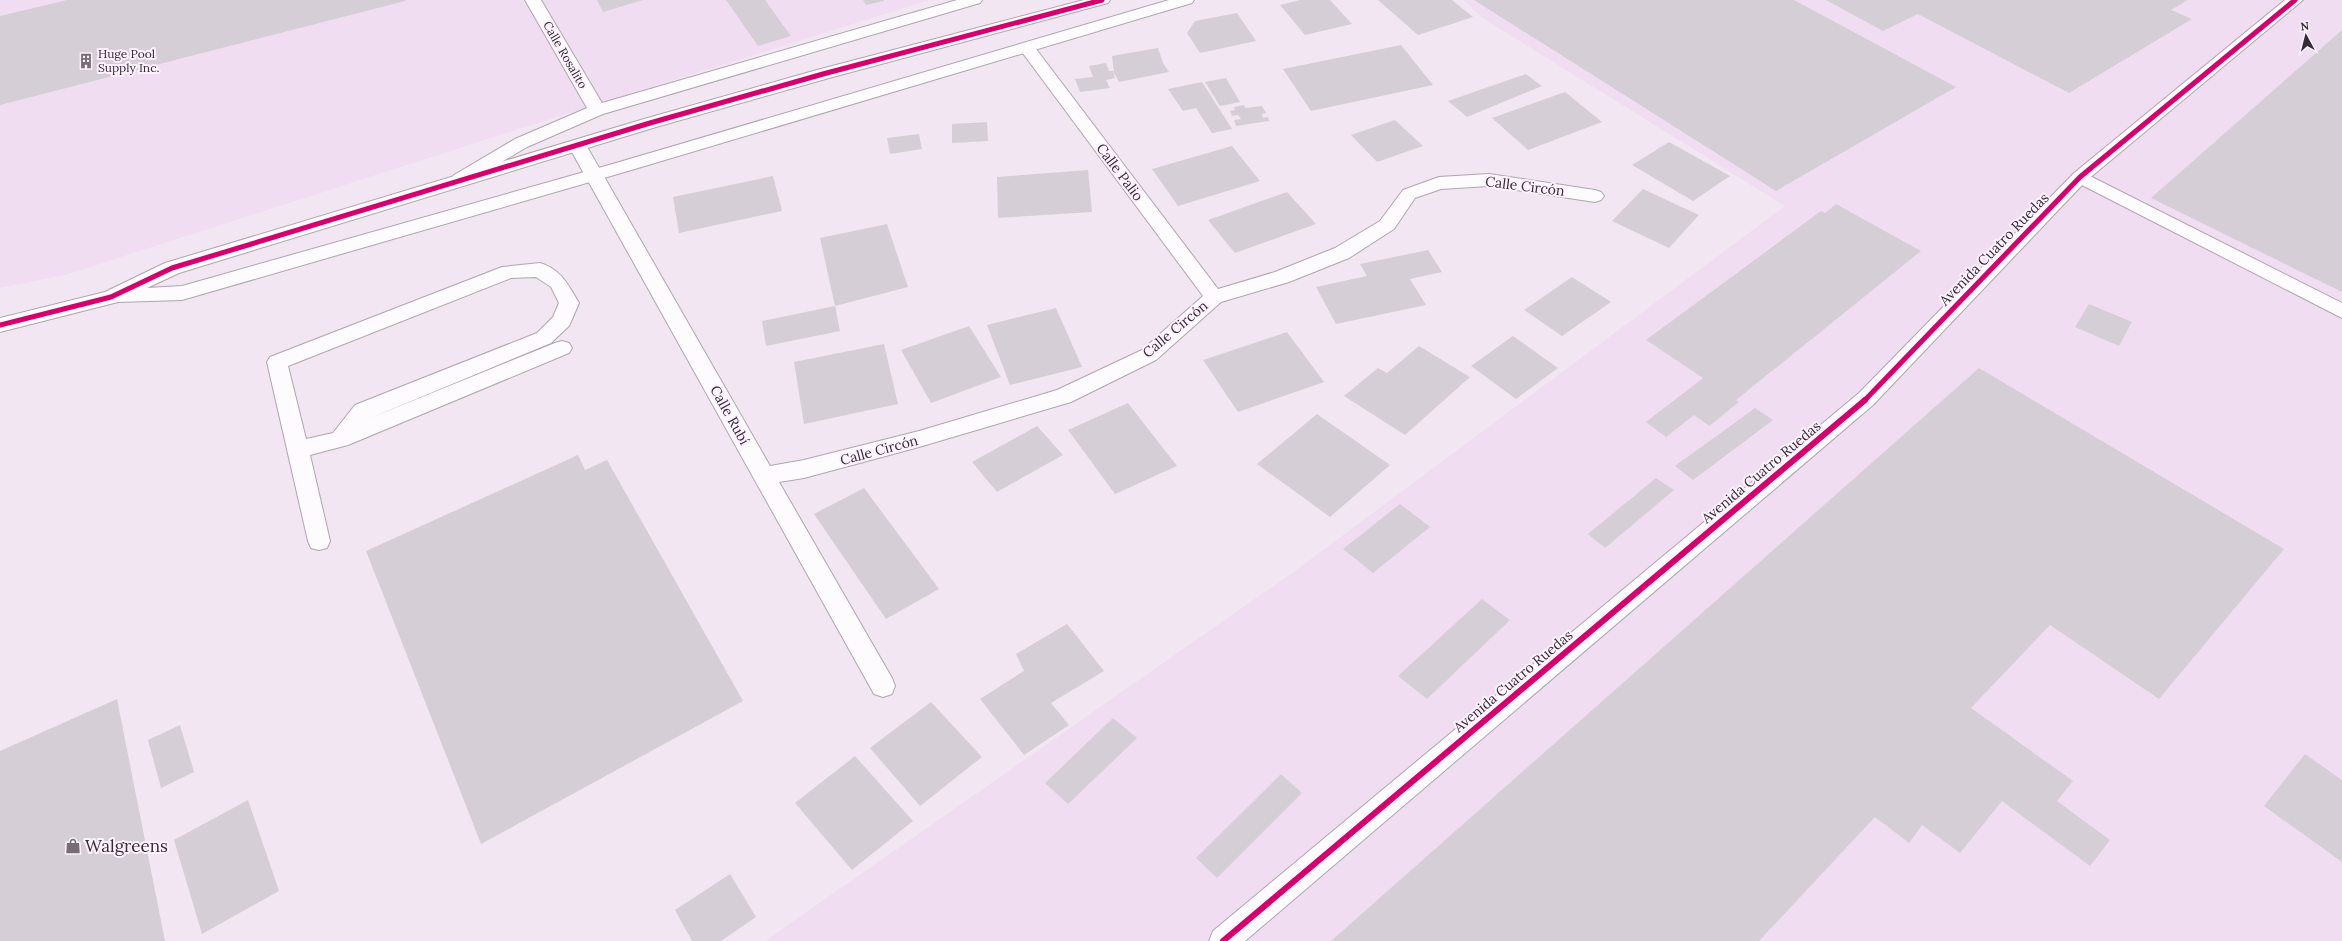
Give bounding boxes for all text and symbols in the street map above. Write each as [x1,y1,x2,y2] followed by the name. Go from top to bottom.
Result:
[2286,16,2326,56] north arrow
[540,18,591,91] street label: Calle Rosalito
[2300,19,2310,34] text: N
[98,46,160,75] place label: Huge Pool Supply Inc.
[77,52,95,70] building icon: Huge Pool Supply Inc.
[1093,140,1147,204] street label: Calle Palio
[1484,172,1566,200] street label: Calle Circón
[1935,189,2053,310] street label: Avenida Cuatro Ruedas
[1139,296,1212,361] street label: Calle Circón
[706,382,754,448] street label: Calle Rubí
[1697,417,1824,528] street label: Avenida Cuatro Ruedas
[838,431,920,469] street label: Calle Circón
[1449,626,1576,737] street label: Avenida Cuatro Ruedas
[85,835,168,857] place label: Walgreens
[64,837,82,855] shop icon: Walgreens

